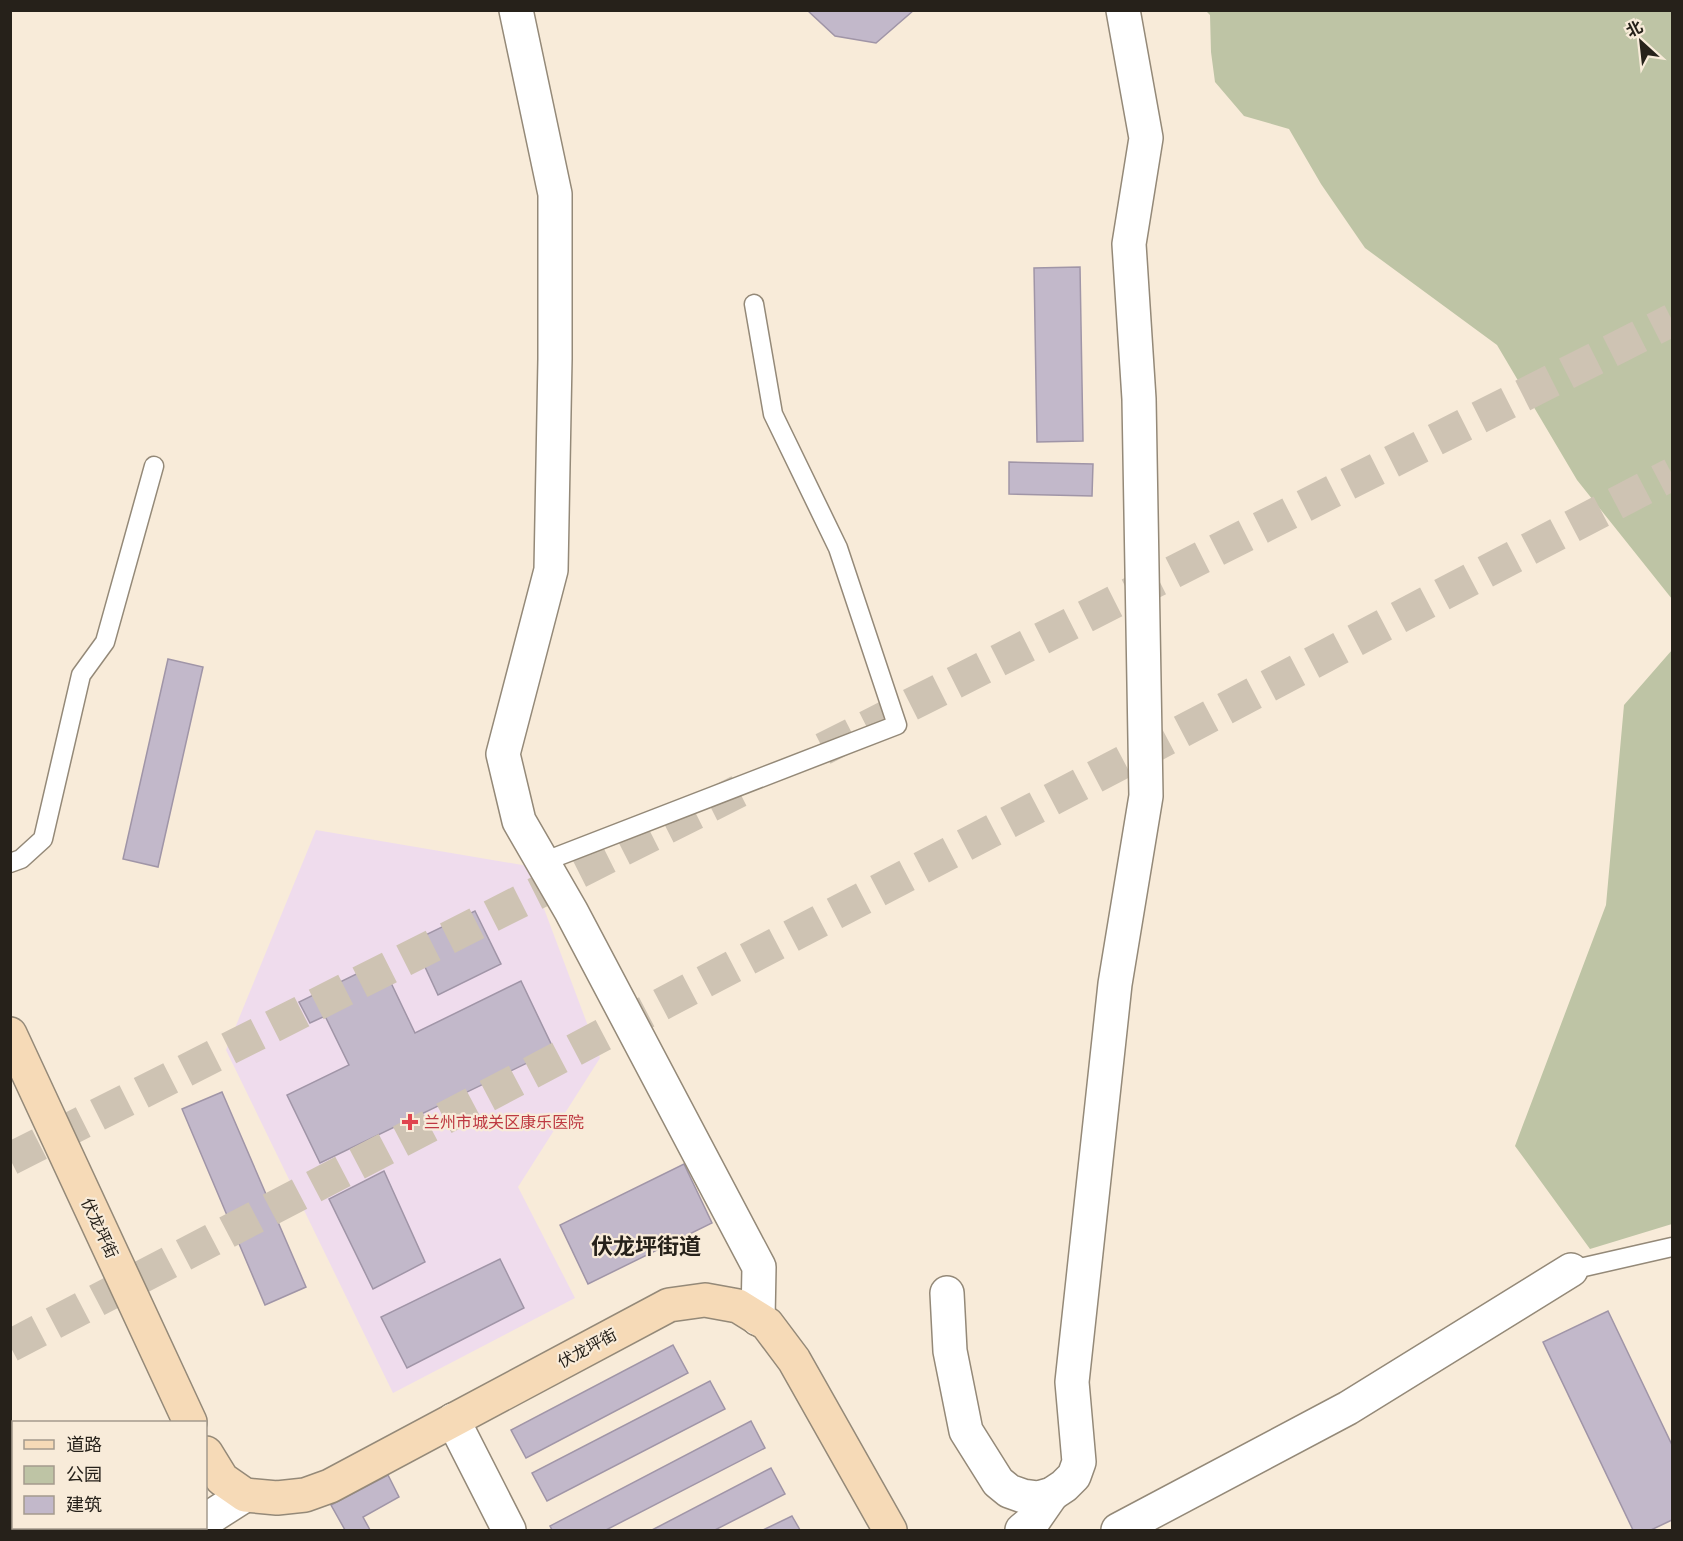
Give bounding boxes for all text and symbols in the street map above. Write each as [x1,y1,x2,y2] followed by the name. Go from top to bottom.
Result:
[1611,12,1671,72] north arrow
[1623,17,1646,41] text: 北
[401,1113,419,1131] marker: 兰州市城关区康乐医院
[424,1113,584,1132] place label: 兰州市城关区康乐医院
[77,1195,122,1261] street label: 伏龙坪街
[591,1234,701,1260] district label: 伏龙坪街道
[555,1325,620,1372] street label: 伏龙坪街
[12,1421,207,1529] legend
[66,1434,102,1456] text: 道路
[66,1464,102,1486] text: 公园
[66,1494,102,1516] text: 建筑

